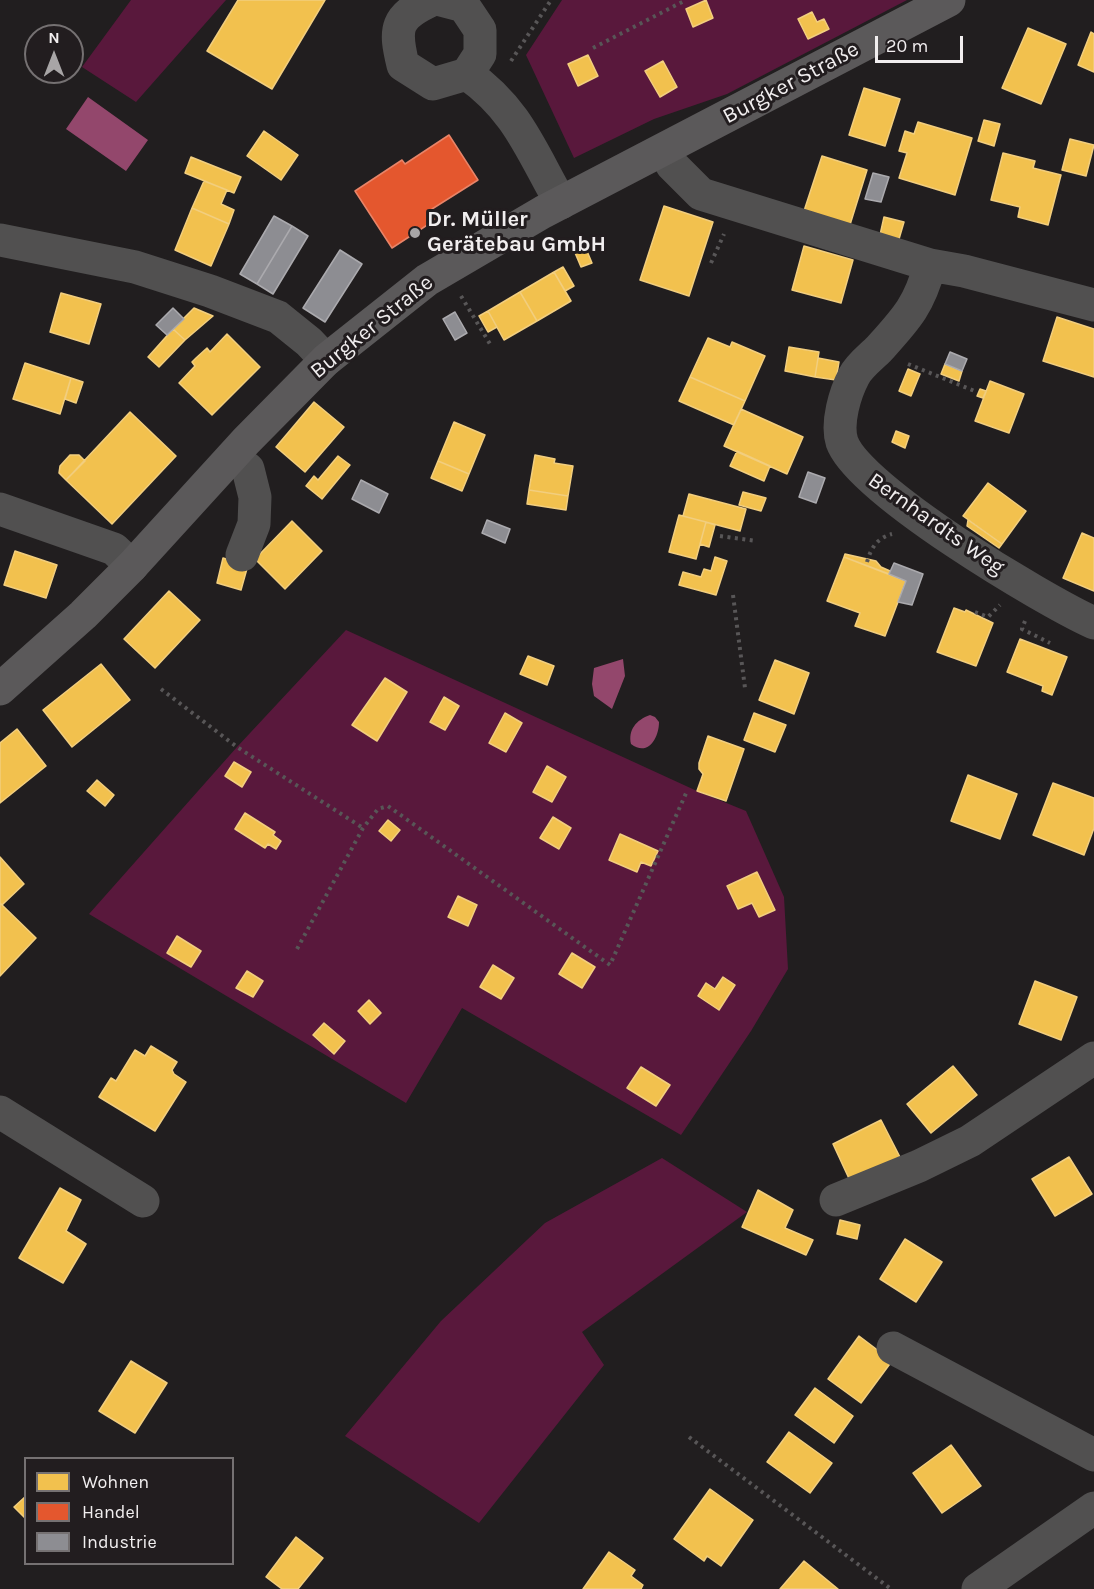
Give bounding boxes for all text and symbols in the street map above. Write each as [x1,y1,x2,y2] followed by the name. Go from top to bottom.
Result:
[24,24,84,84] north arrow
[878,24,966,62] scale bar
[48,28,60,47] text: N
[886,35,928,57] text: 20 m
[718,36,864,130] street label: Burgker Straße
[427,207,606,258] place label: Dr. Müller Gerätebau GmbH
[408,226,422,240] marker: Dr. Müller Gerätebau GmbH
[305,269,439,385] street label: Burgker Straße
[863,467,1009,581] street label: Bernhardts Weg
[24,1457,234,1565] legend
[82,1471,149,1493] text: Wohnen
[82,1501,140,1523] text: Handel
[82,1531,157,1553] text: Industrie

